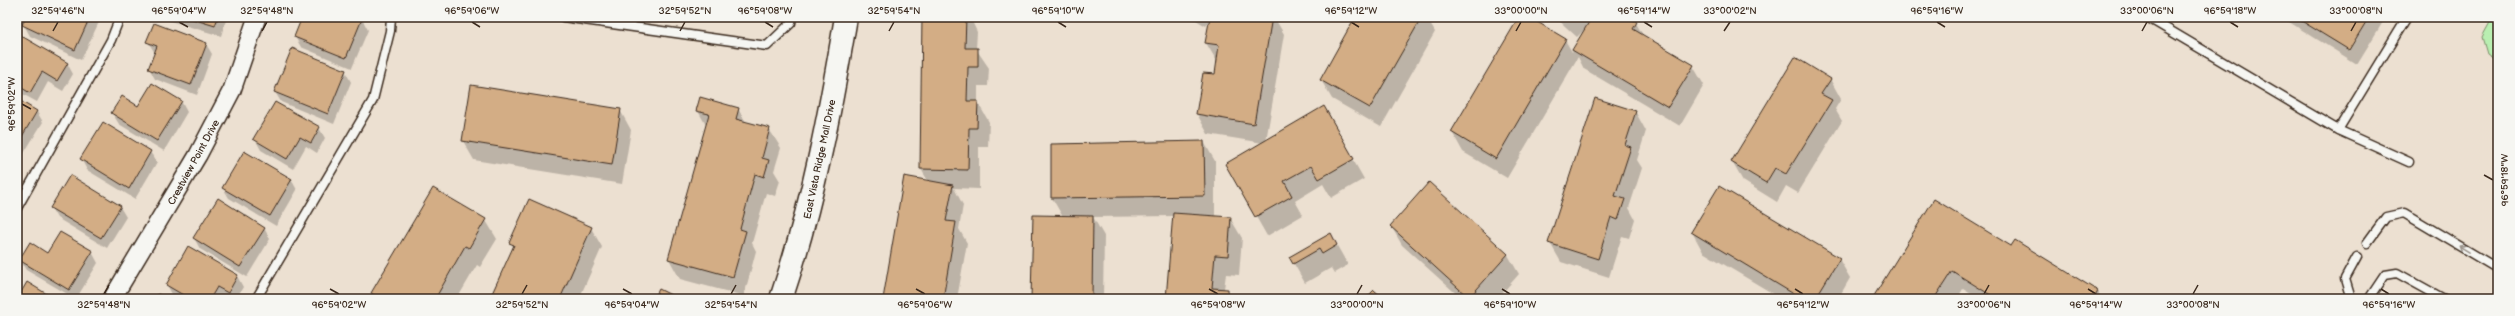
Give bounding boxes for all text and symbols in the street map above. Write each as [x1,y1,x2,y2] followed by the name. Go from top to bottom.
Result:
[31,5,85,17] text: 32°59'46"N
[152,5,206,17] text: 96°59'04"W
[240,5,294,17] text: 32°59'48"N
[445,5,499,17] text: 96°59'06"W
[659,5,711,17] text: 32°59'52"N
[738,5,792,17] text: 96°59'08"W
[867,5,921,17] text: 32°59'54"N
[1032,5,1084,17] text: 96°59'10"W
[1325,5,1377,17] text: 96°59'12"W
[1494,5,1548,17] text: 33°00'00"N
[1618,5,1670,17] text: 96°59'14"W
[1703,5,1757,17] text: 33°00'02"N
[1911,5,1963,17] text: 96°59'16"W
[2120,5,2174,17] text: 33°00'06"N
[2204,5,2256,17] text: 96°59'18"W
[2329,5,2383,17] text: 33°00'08"N
[6,77,18,131] text: 96°59'02"W
[801,98,839,220] street label: East Vista Ridge Mall Drive
[165,118,222,207] street label: Crestview Point Drive
[2499,154,2511,206] text: 96°59'18"W
[2458,245,2470,253] one-way arrow
[77,299,131,311] text: 32°59'48"N
[312,299,366,311] text: 96°59'02"W
[496,299,548,311] text: 32°59'52"N
[605,299,659,311] text: 96°59'04"W
[704,299,758,311] text: 32°59'54"N
[898,299,952,311] text: 96°59'06"W
[1191,299,1245,311] text: 96°59'08"W
[1330,299,1384,311] text: 33°00'00"N
[1484,299,1536,311] text: 96°59'10"W
[1777,299,1829,311] text: 96°59'12"W
[1957,299,2011,311] text: 33°00'06"N
[2070,299,2122,311] text: 96°59'14"W
[2166,299,2220,311] text: 33°00'08"N
[2363,299,2415,311] text: 96°59'16"W

